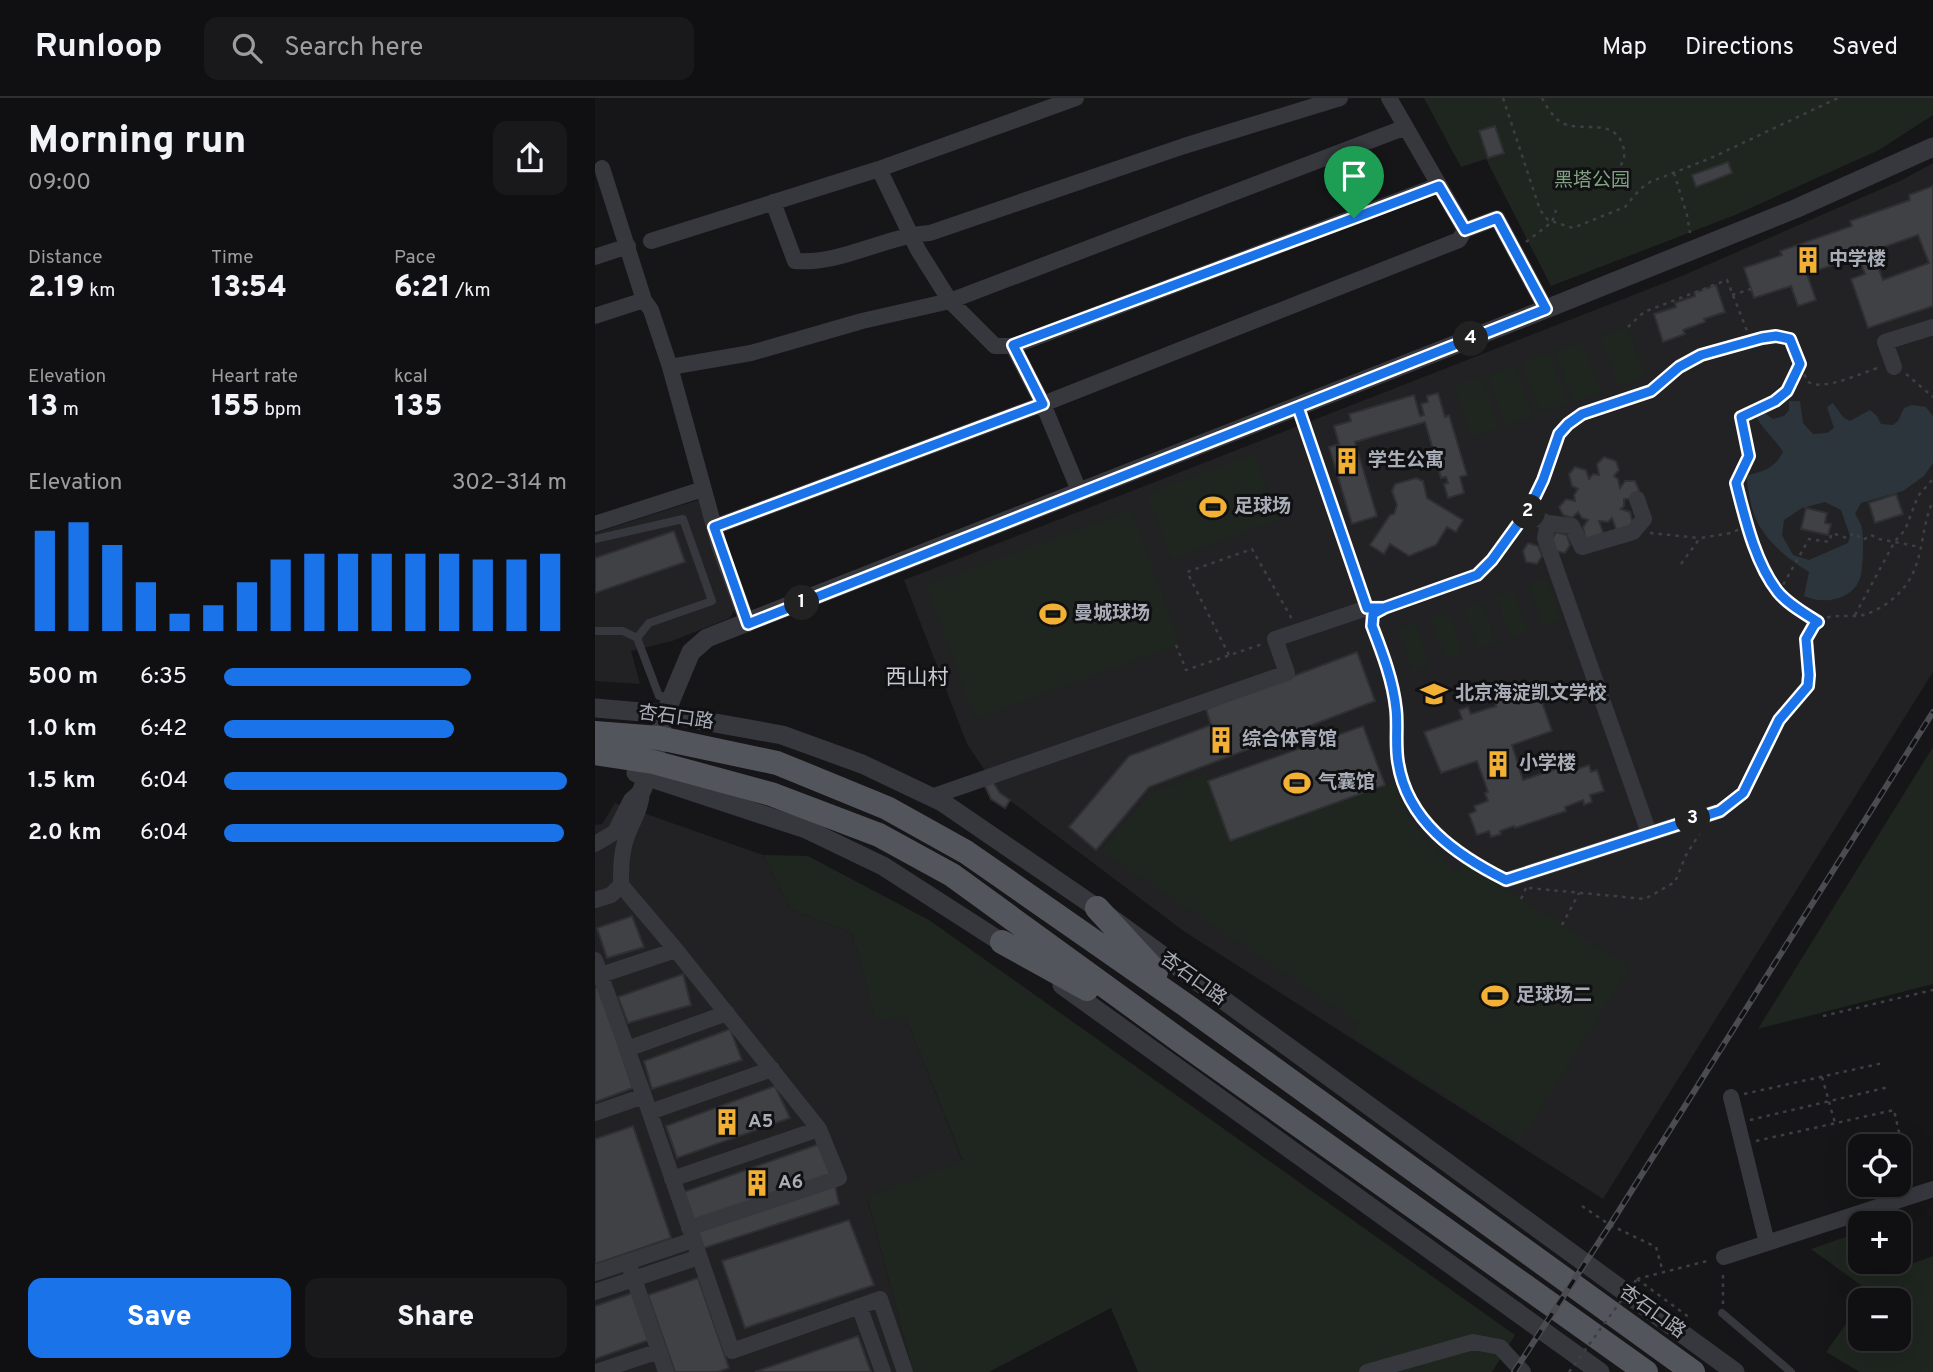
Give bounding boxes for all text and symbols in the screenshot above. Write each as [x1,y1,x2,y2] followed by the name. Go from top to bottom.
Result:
[204,17,694,80] search box
[35,27,162,69] text: Runloop
[228,29,266,67] icon: search
[284,32,423,65] text: Search here
[1602,33,1647,63] text: Map
[1685,33,1794,63] text: Directions
[1832,33,1898,63] text: Saved
[28,118,246,167] text: Morning run
[493,121,567,195] button: share
[1324,146,1384,218] pin
[1335,157,1373,195] icon: arrive
[28,169,91,198] text: 09:00
[1554,169,1630,193] park label: 黑塔公园
[1793,245,1823,275] building icon: 中学楼
[28,246,103,270] text: Distance
[211,246,254,270] text: Time
[394,246,436,270] text: Pace
[1829,248,1886,272] place label: 中学楼
[28,270,85,307] text: 2.19
[211,270,287,307] text: 13:54
[394,270,451,307] text: 6:21
[85,279,115,303] text: km
[451,279,491,303] text: /km
[1453,322,1489,356] pin: 4
[1464,326,1477,350] text: 4
[28,365,106,389] text: Elevation
[211,365,298,389] text: Heart rate
[394,365,428,389] text: kcal
[28,389,58,426] text: 13
[211,389,260,426] text: 155
[394,389,442,426] text: 135
[58,398,79,422] text: m
[260,398,302,422] text: bpm
[1332,446,1362,476] building icon: 学生公寓
[1368,449,1444,473] place label: 学生公寓
[28,469,123,498] text: Elevation
[452,469,567,498] text: 302–314 m
[1198,492,1228,522] sports icon: 足球场
[1511,494,1545,530] pin: 2
[1234,495,1291,519] place label: 足球场
[1522,499,1533,523] text: 2
[785,586,819,620] pin: 1
[798,590,805,614] text: 1
[1038,599,1068,629] sports icon: 曼城球场
[1074,602,1150,626] place label: 曼城球场
[28,663,98,692] text: 500 m
[140,663,187,692] text: 6:35
[886,665,949,692] district label: 西山村
[1419,679,1449,709] school or university icon: 北京海淀凯文学校
[1455,682,1607,706] place label: 北京海淀凯文学校
[637,701,715,735] street label: 杏石口路
[28,715,97,744] text: 1.0 km
[140,715,187,744] text: 6:42
[1206,725,1236,755] building icon: 综合体育馆
[1242,728,1337,752] place label: 综合体育馆
[1483,749,1513,779] building icon: 小学楼
[1519,752,1576,776] place label: 小学楼
[28,767,96,796] text: 1.5 km
[140,767,188,796] text: 6:04
[1282,768,1312,798] sports icon: 气囊馆
[1318,771,1375,795] place label: 气囊馆
[1675,802,1711,836] pin: 3
[1687,806,1698,830] text: 3
[28,819,102,848] text: 2.0 km
[140,819,188,848] text: 6:04
[1155,947,1231,1011] street label: 杏石口路
[1480,981,1510,1011] sports icon: 足球场二
[1516,984,1592,1008] place label: 足球场二
[712,1107,742,1137] building icon: A5
[748,1110,773,1134] place label: A5
[1848,1134,1911,1351] map controls
[1848,1134,1911,1197] button: locate
[742,1168,772,1198] building icon: A6
[778,1171,803,1195] place label: A6
[1848,1211,1911,1274] button: +
[28,1278,291,1358] button: Save
[305,1278,567,1358] button: Share
[1614,1280,1690,1344] street label: 杏石口路
[1848,1288,1911,1351] button: −

